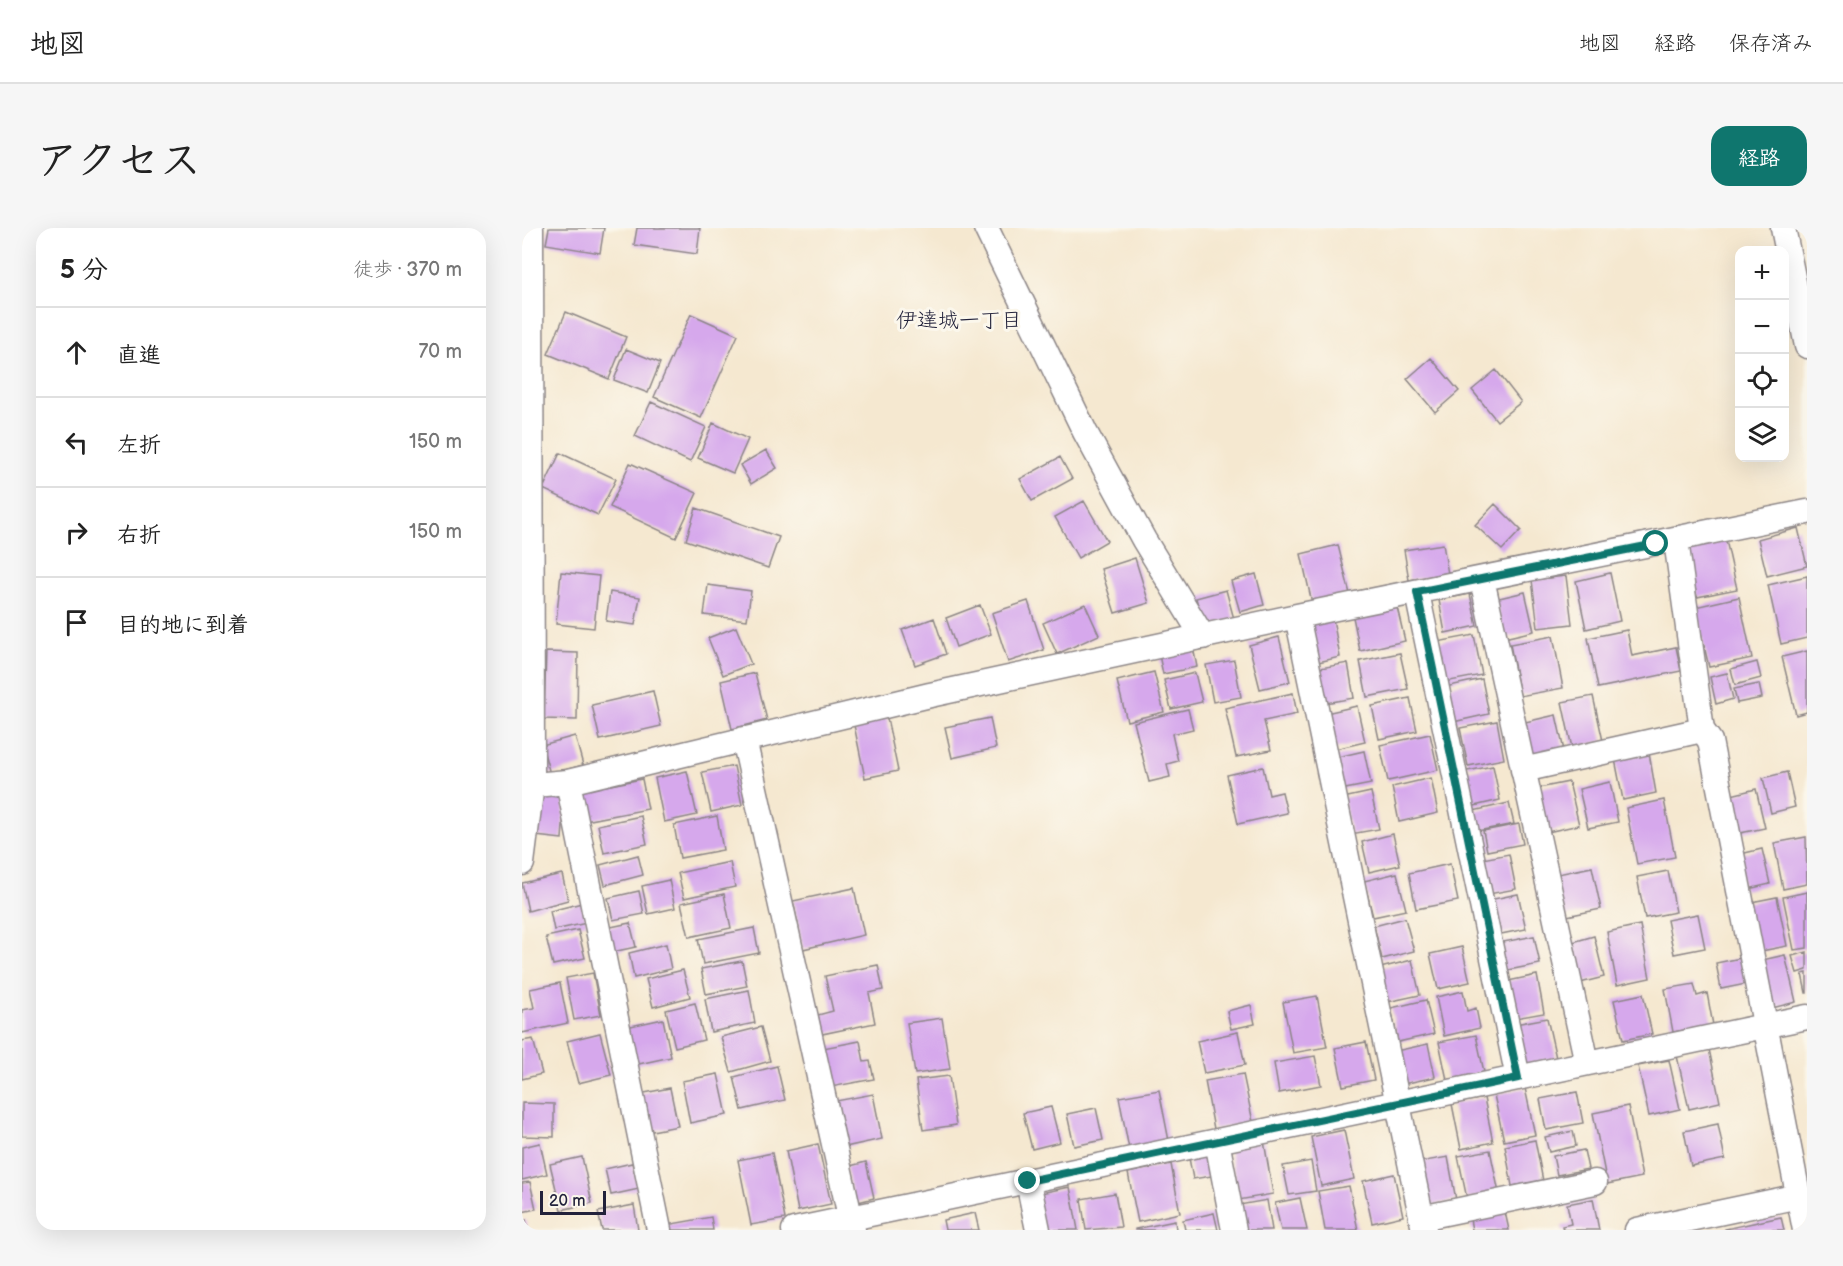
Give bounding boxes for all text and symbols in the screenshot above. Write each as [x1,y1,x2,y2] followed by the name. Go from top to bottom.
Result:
[30,28,86,61] text: 地図
[1579,31,1621,56] text: 地図
[1654,31,1696,56] text: 経路
[1729,31,1813,56] text: 保存済み
[1711,126,1807,186] button: 経路
[36,136,201,187] text: アクセス
[1735,246,1789,462] map controls
[1735,246,1789,300] button: +
[60,255,108,286] text: 5 分
[353,258,462,282] text: 徒歩 · 370 m
[1735,300,1789,354] button: −
[896,308,1022,333] district label: 伊達城一丁目
[60,336,93,369] icon: ahead
[418,340,462,364] text: 70 m
[117,342,161,369] text: 直進
[1735,354,1789,408] button: locate
[1735,408,1789,462] button: layers
[60,426,93,459] icon: left
[409,430,462,454] text: 150 m
[117,432,161,459] text: 左折
[60,516,93,549] icon: right
[409,520,462,544] text: 150 m
[117,522,161,549] text: 右折
[1642,530,1668,556] route start
[60,606,93,639] icon: arrive
[117,612,249,639] text: 目的地に到着
[1014,1167,1040,1193] route end
[540,1188,606,1216] scale bar
[549,1192,585,1211] text: 20 m

